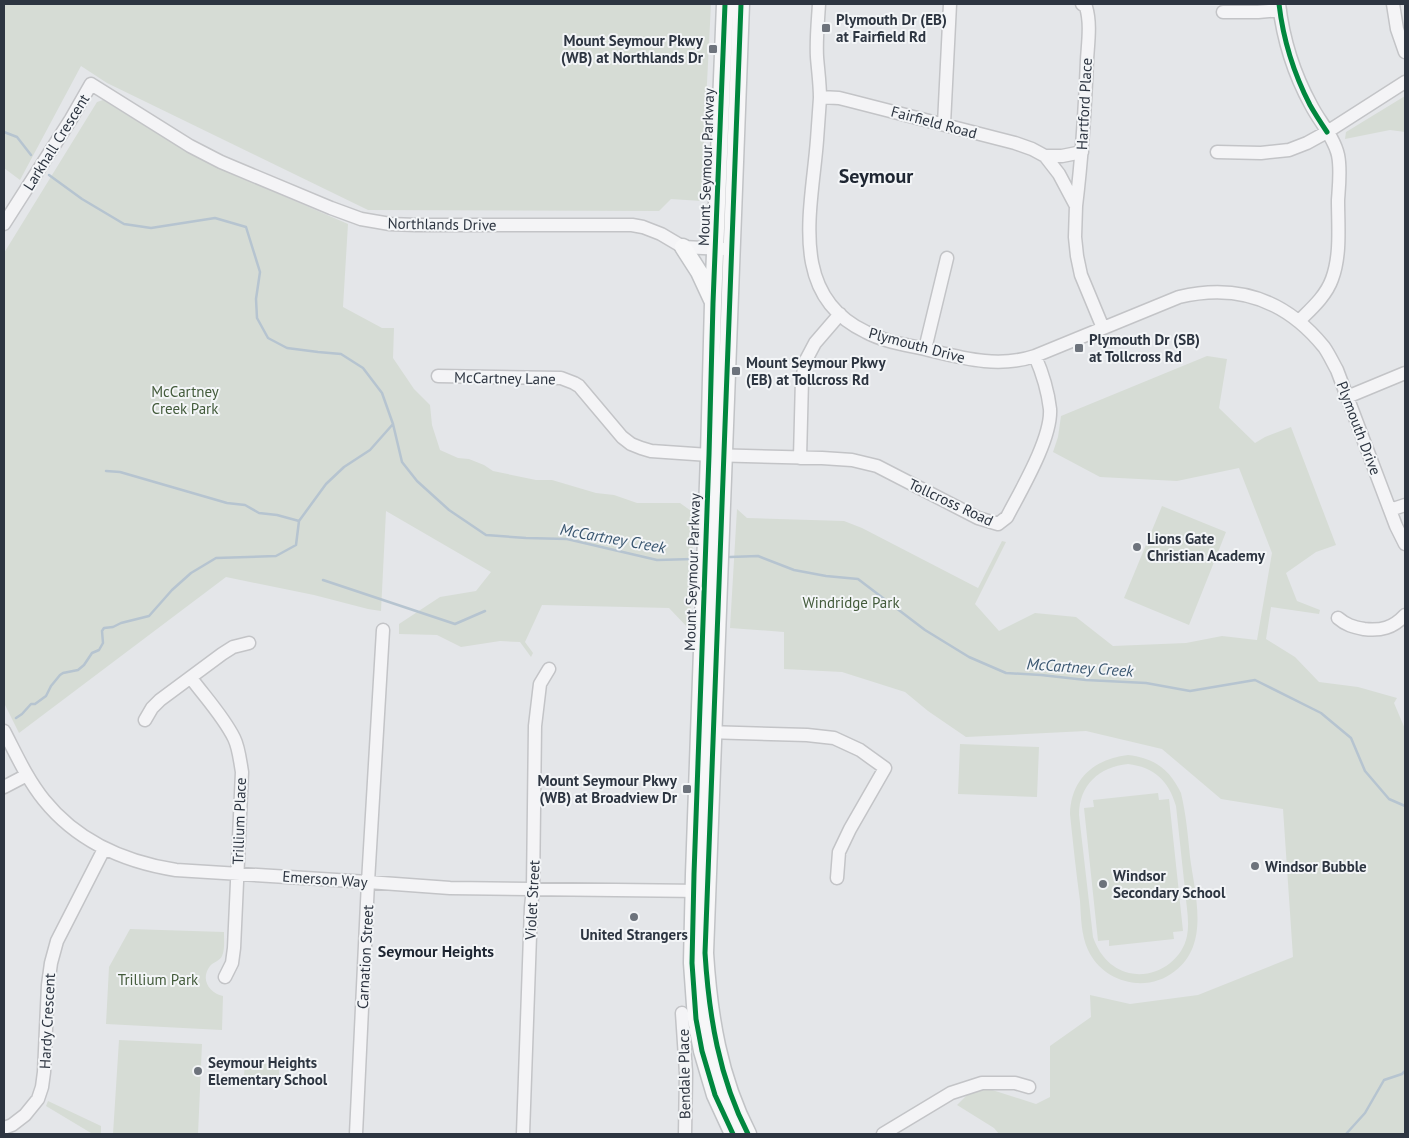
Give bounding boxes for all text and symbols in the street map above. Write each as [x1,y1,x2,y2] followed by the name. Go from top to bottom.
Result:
[836,10,947,46] place label: Plymouth Dr (EB) at Fairfield Rd
[820,22,832,34] marker: Plymouth Dr (EB) at Fairfield Rd
[561,31,704,67] place label: Mount Seymour Pkwy (WB) at Northlands Dr
[707,43,719,55] marker: Mount Seymour Pkwy (WB) at Northlands Dr
[1072,57,1096,151] street label: Hartford Place
[694,88,718,246] street label: Mount Seymour Parkway
[19,90,93,194] street label: Larkhall Crescent
[889,101,979,143] street label: Fairfield Road
[839,163,913,189] district label: Seymour
[387,214,497,234] street label: Northlands Drive
[867,323,967,367] street label: Plymouth Drive
[1089,330,1200,366] place label: Plymouth Dr (SB) at Tollcross Rd
[1073,342,1085,354] marker: Plymouth Dr (SB) at Tollcross Rd
[746,353,886,389] place label: Mount Seymour Pkwy (EB) at Tollcross Rd
[730,365,742,377] marker: Mount Seymour Pkwy (EB) at Tollcross Rd
[454,368,556,388] street label: McCartney Lane
[1332,378,1386,478] street label: Plymouth Drive
[151,382,219,418] park label: McCartney Creek Park
[906,474,996,530] street label: Tollcross Road
[680,493,704,651] street label: Mount Seymour Parkway
[559,519,668,557] water label: McCartney Creek
[1147,529,1266,565] place label: Lions Gate Christian Academy
[1131,541,1143,553] marker: Lions Gate Christian Academy
[802,593,900,612] park label: Windridge Park
[1026,653,1135,681] water label: McCartney Creek
[537,771,678,807] place label: Mount Seymour Pkwy (WB) at Broadview Dr
[228,777,250,865] street label: Trillium Place
[681,783,693,795] marker: Mount Seymour Pkwy (WB) at Broadview Dr
[1265,857,1367,876] place label: Windsor Bubble
[520,860,544,941] street label: Violet Street
[1249,860,1261,872] marker: Windsor Bubble
[1113,866,1226,902] place label: Windsor Secondary School
[282,867,368,891] street label: Emerson Way
[1097,878,1109,890] marker: Windsor Secondary School
[353,904,377,1010] street label: Carnation Street
[628,911,640,923] marker: United Strangers
[580,925,688,944] place label: United Strangers
[378,941,494,961] district label: Seymour Heights
[118,970,199,989] park label: Trillium Park
[35,973,59,1069] street label: Hardy Crescent
[674,1029,694,1119] street label: Bendale Place
[208,1053,328,1089] place label: Seymour Heights Elementary School
[192,1065,204,1077] marker: Seymour Heights Elementary School

